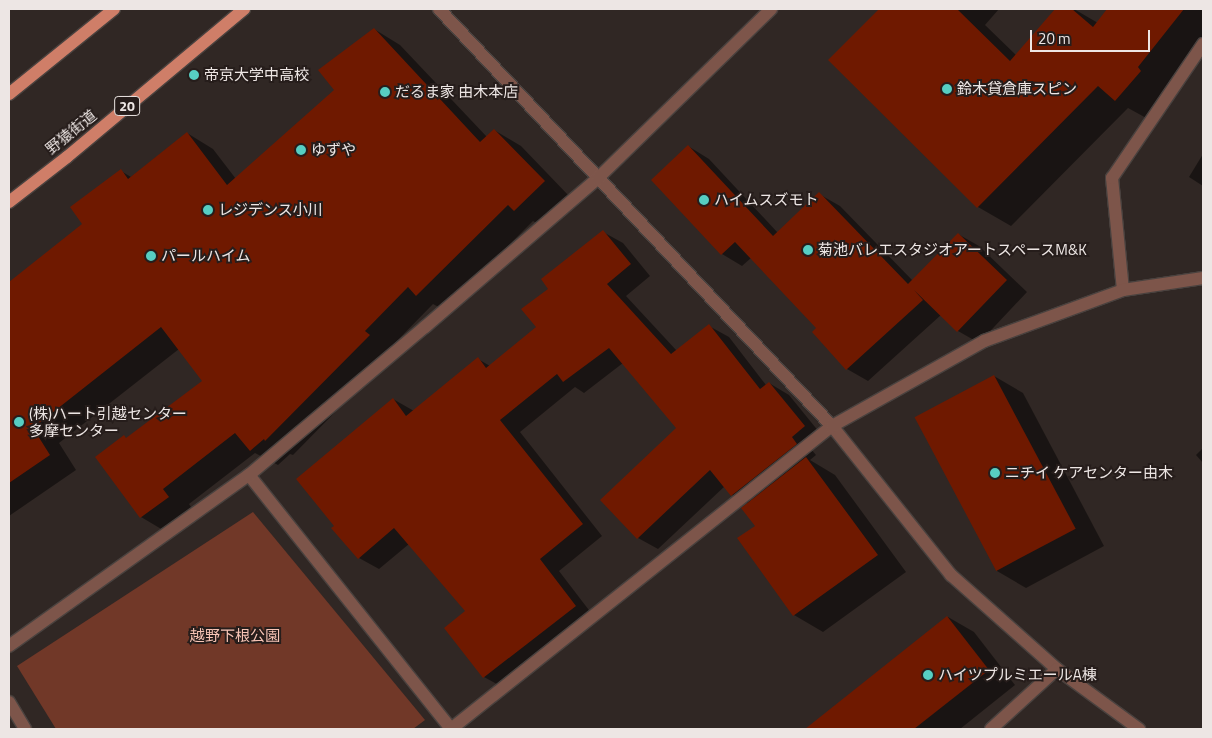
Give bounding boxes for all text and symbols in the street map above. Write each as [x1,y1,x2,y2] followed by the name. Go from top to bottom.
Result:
[1032,20,1152,52] scale bar
[1038,27,1071,50] text: 20 m
[204,66,309,84] place label: 帝京大学中高校
[188,69,200,81] marker: 帝京大学中高校
[957,80,1077,98] place label: 鈴木貸倉庫スピン
[395,83,518,101] place label: だるま家 由木本店
[941,83,953,95] marker: 鈴木貸倉庫スピン
[379,86,391,98] marker: だるま家 由木本店
[113,94,141,118] road number: 20
[42,106,100,158] street label: 野猿街道
[311,141,356,159] place label: ゆずや
[295,144,307,156] marker: ゆずや
[714,191,819,209] place label: ハイムスズモト
[698,194,710,206] marker: ハイムスズモト
[218,201,323,219] place label: レジデンス小川
[202,204,214,216] marker: レジデンス小川
[818,241,1089,259] place label: 菊池バレエスタジオアートスペースM&K
[802,244,814,256] marker: 菊池バレエスタジオアートスペースM&K
[161,247,251,265] place label: パールハイム
[145,250,157,262] marker: パールハイム
[29,404,187,439] place label: (株)ハート引越センター 多摩センター
[13,416,25,428] marker: (株)ハート引越センター 多摩センター
[1005,464,1173,482] place label: ニチイ ケアセンター由木
[989,467,1001,479] marker: ニチイ ケアセンター由木
[190,627,280,645] park label: 越野下根公園
[938,666,1097,684] place label: ハイツプルミエールA棟
[922,669,934,681] marker: ハイツプルミエールA棟

